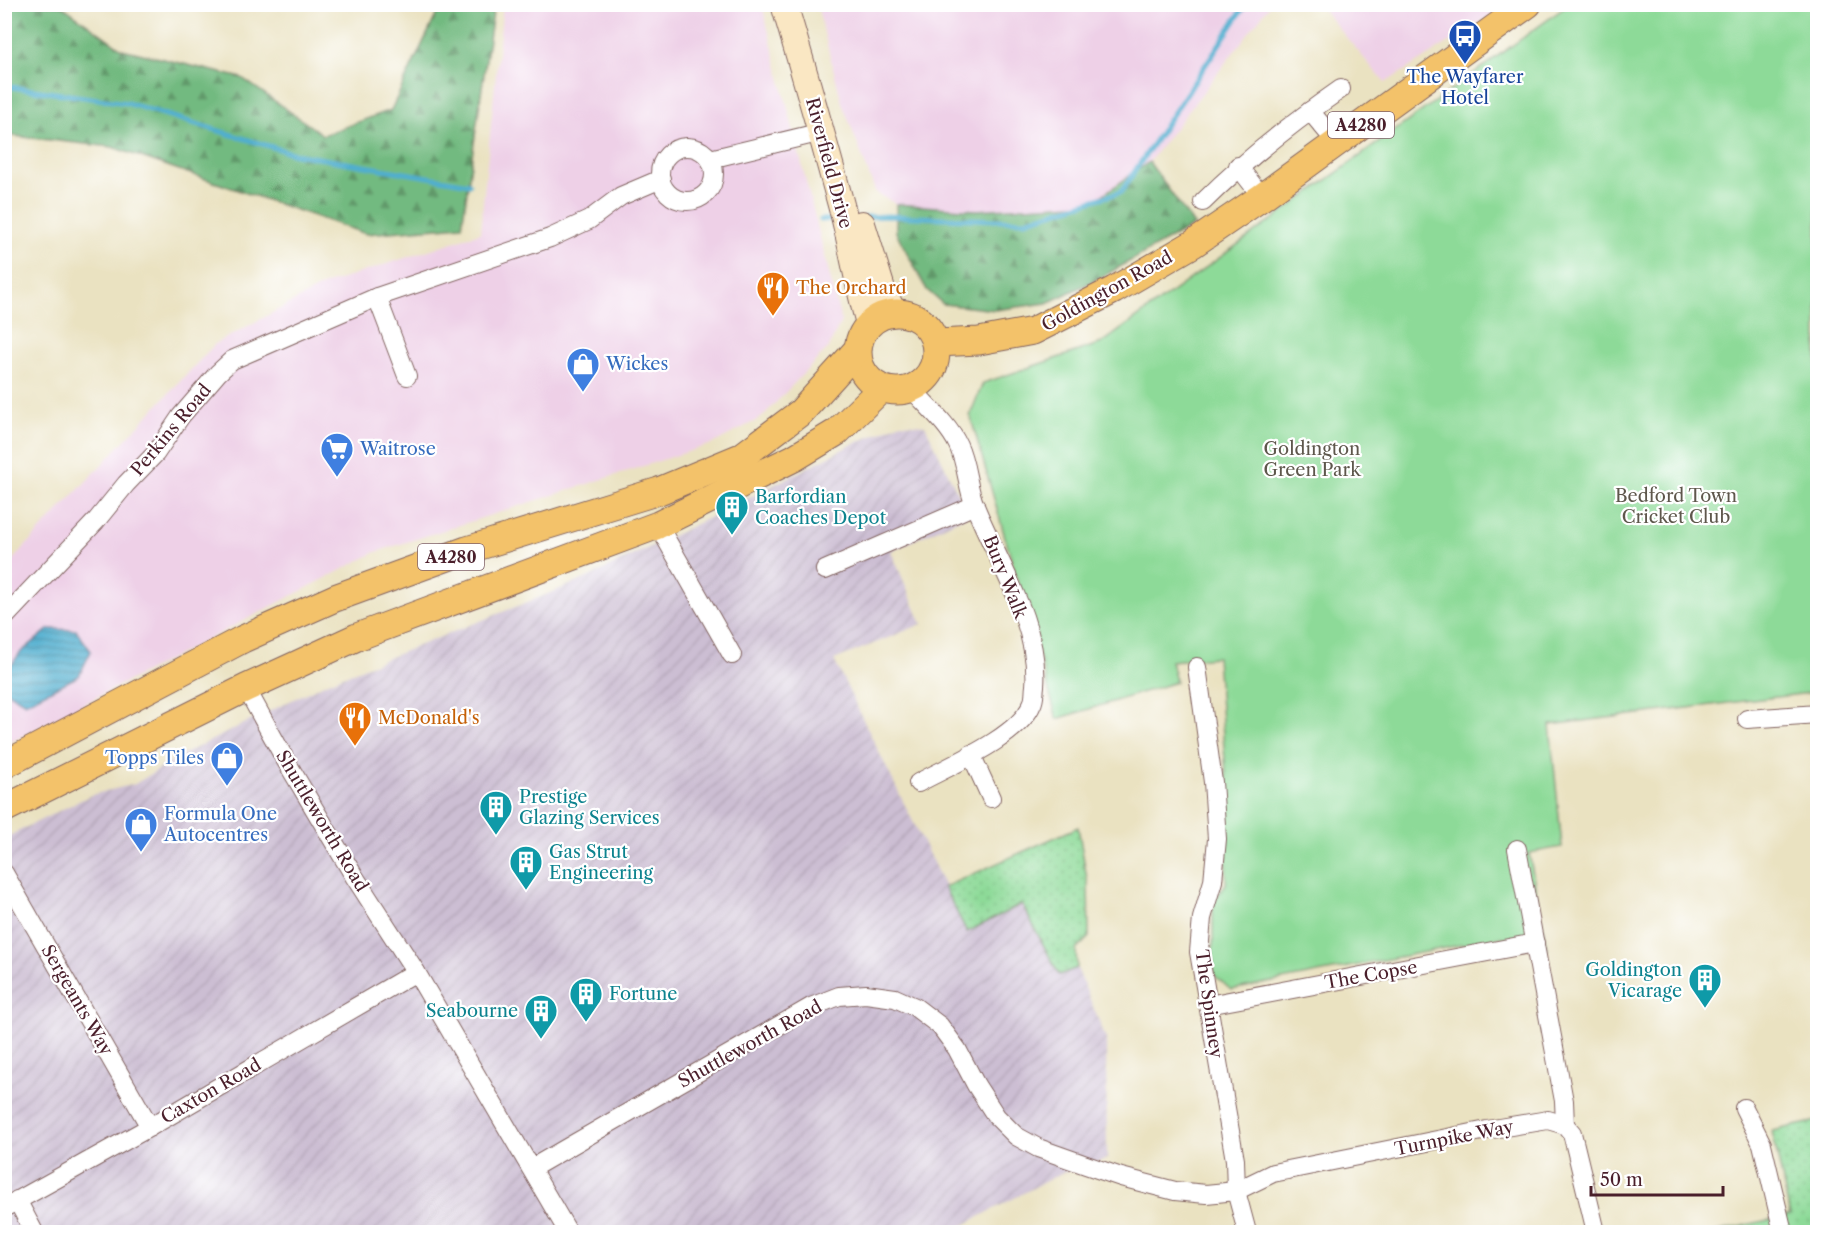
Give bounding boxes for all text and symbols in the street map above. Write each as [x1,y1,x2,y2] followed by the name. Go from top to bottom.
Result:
[1447,18,1483,65] bus stop icon: The Wayfarer Hotel
[1406,66,1524,109] place label: The Wayfarer Hotel
[801,95,857,231] street label: Riverfield Drive
[1328,112,1394,138] road number: A4280
[1038,246,1176,336] street label: Goldington Road
[755,270,791,317] restaurant icon: The Orchard
[796,277,906,299] place label: The Orchard
[565,346,601,393] shop icon: Wickes
[605,353,668,375] place label: Wickes
[126,379,216,481] street label: Perkins Road
[319,431,355,478] supermarket icon: Waitrose
[359,438,436,460] place label: Waitrose
[1263,438,1362,481] park label: Goldington Green Park
[1615,485,1737,528] park label: Bedford Town Cricket Club
[755,486,887,529] place label: Barfordian Coaches Depot
[714,489,750,536] building icon: Barfordian Coaches Depot
[978,532,1032,623] street label: Bury Walk
[418,544,484,570] road number: A4280
[337,700,373,747] restaurant icon: McDonald's
[378,707,480,729] place label: McDonald's
[209,740,245,787] shop icon: Topps Tiles
[271,746,373,896] street label: Shuttleworth Road
[105,747,204,769] place label: Topps Tiles
[519,786,660,829] place label: Prestige Glazing Services
[478,789,514,836] building icon: Prestige Glazing Services
[163,803,277,846] place label: Formula One Autocentres
[123,806,159,853] shop icon: Formula One Autocentres
[549,841,653,884] place label: Gas Strut Engineering
[508,844,544,891] building icon: Gas Strut Engineering
[36,941,118,1060] street label: Sergeants Way
[1191,948,1228,1061] street label: The Spinney
[1323,956,1419,994] street label: The Copse
[1585,959,1682,1002] place label: Goldington Vicarage
[1687,962,1723,1009] building icon: Goldington Vicarage
[568,976,604,1023] building icon: Fortune
[609,983,677,1005] place label: Fortune
[523,993,559,1040] building icon: Seabourne
[674,995,826,1093] street label: Shuttleworth Road
[426,1000,518,1022] place label: Seabourne
[157,1053,265,1128] street label: Caxton Road
[1393,1116,1516,1160] street label: Turnpike Way
[1591,1159,1723,1197] scale bar
[1600,1169,1643,1191] text: 50 m

